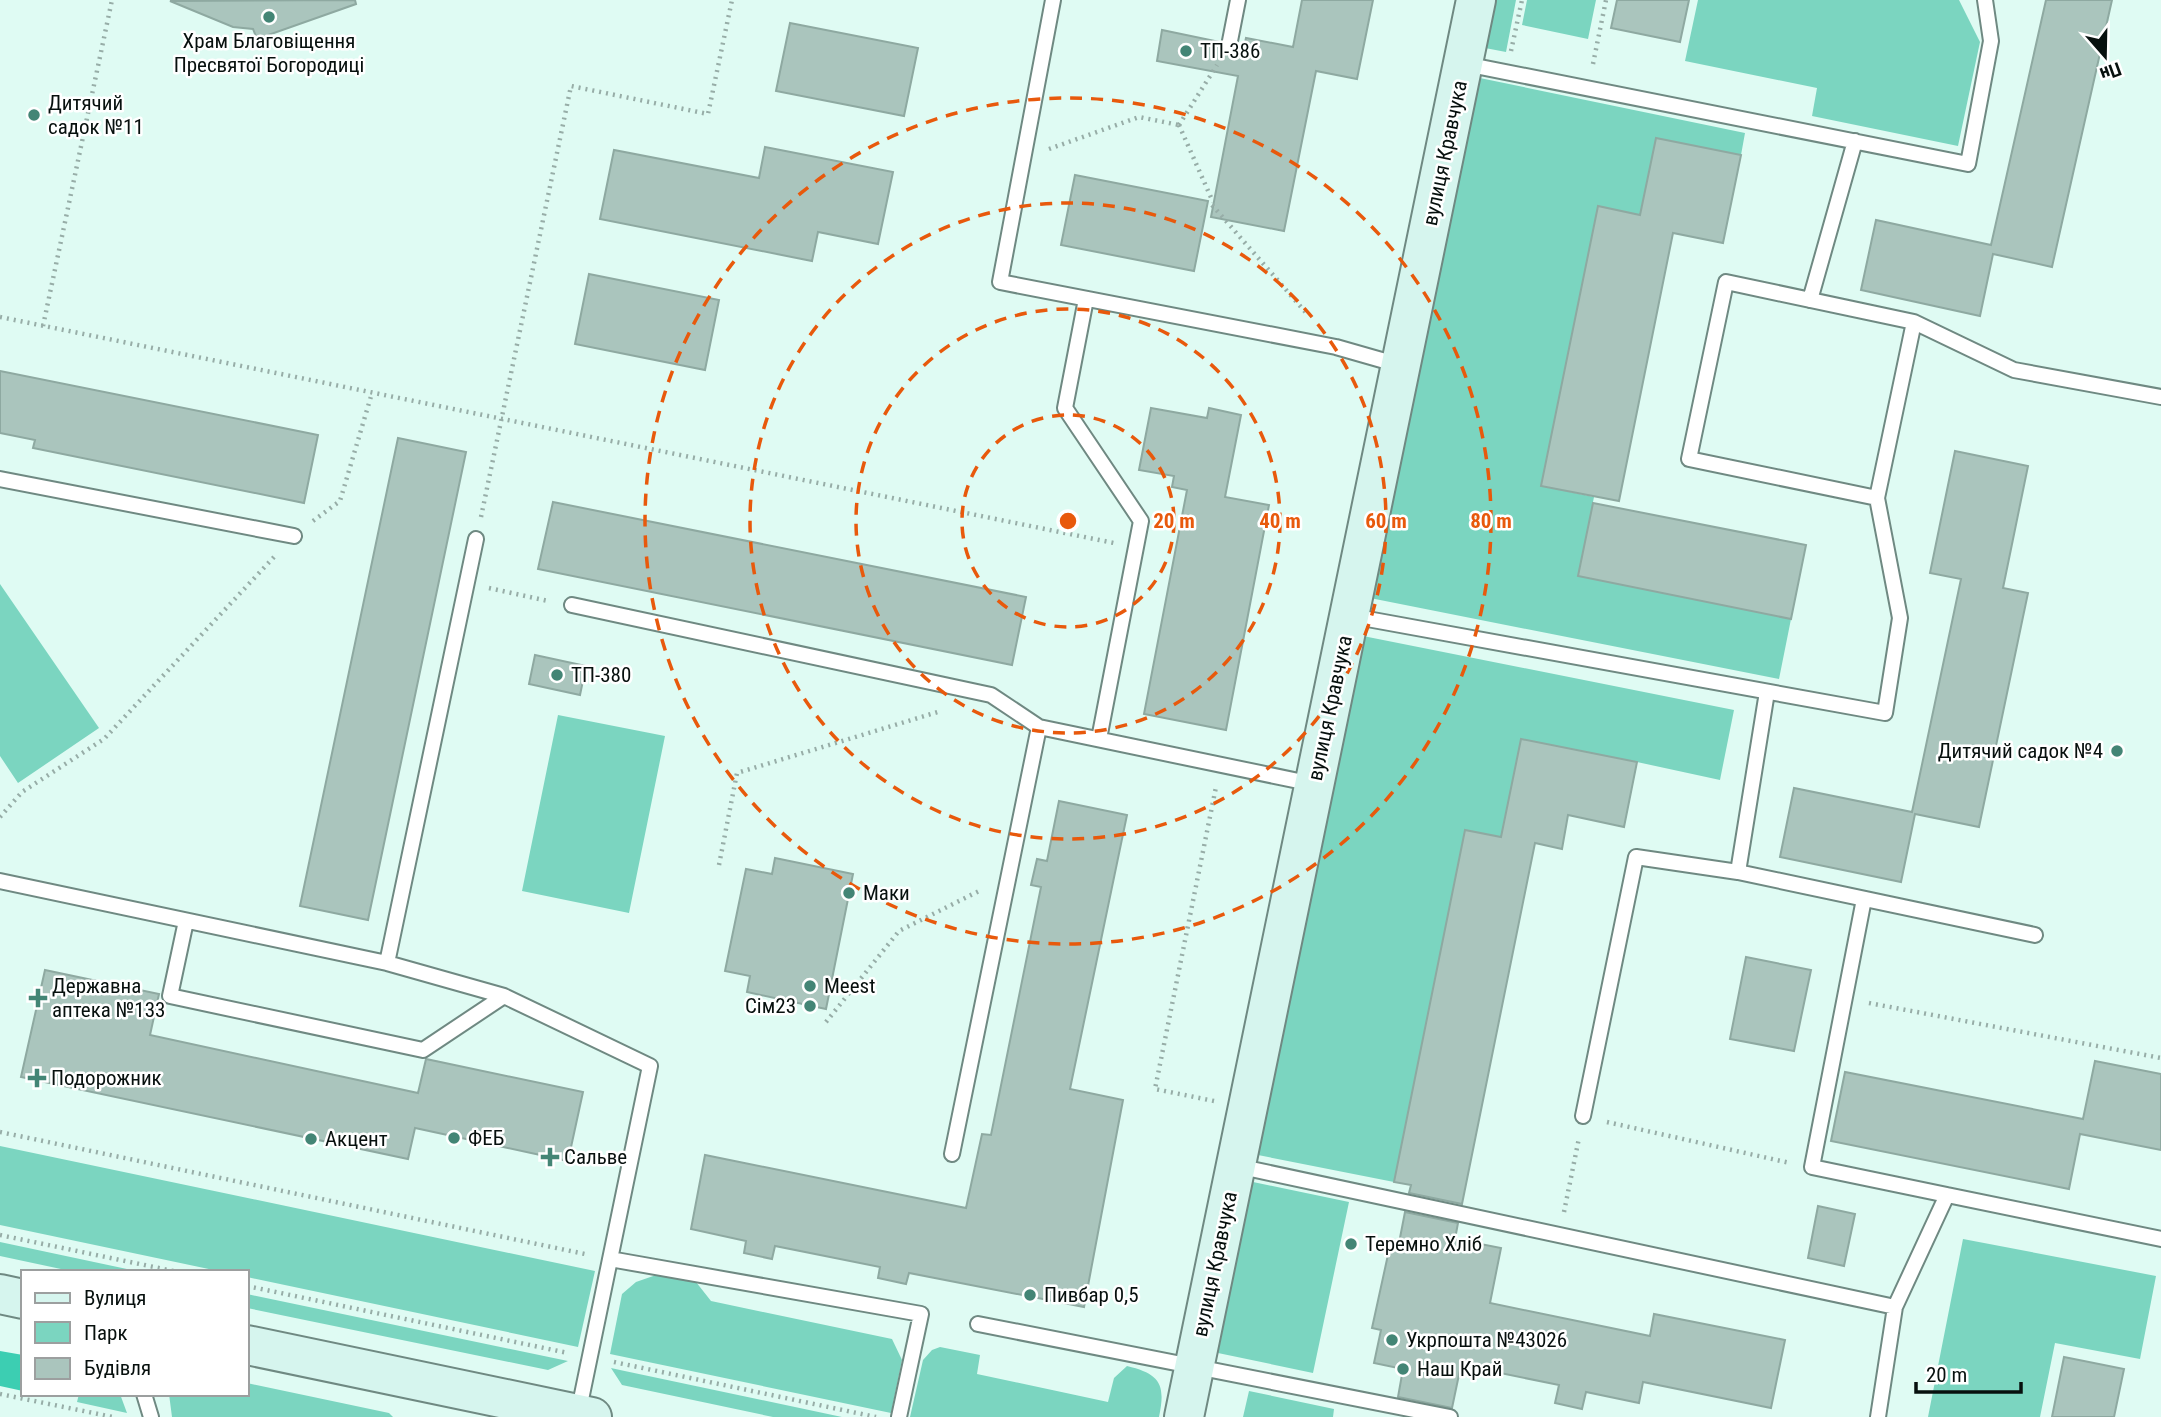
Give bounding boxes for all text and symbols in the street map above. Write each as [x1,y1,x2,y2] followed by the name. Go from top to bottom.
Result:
[261,9,277,25] marker: Храм Благовіщення Пресвятої Богородиці
[2070,21,2140,91] north arrow
[174,29,364,77] place label: Храм Благовіщення Пресвятої Богородиці
[1200,39,1260,63] place label: ТП-386
[1178,43,1194,59] marker: ТП-386
[2097,57,2125,86] text: Пн
[1418,78,1472,228] street label: вулиця Кравчука
[48,91,144,139] place label: Дитячий садок №11
[26,107,42,123] marker: Дитячий садок №11
[1056,509,1080,533] centre of rings
[1153,509,1195,533] text: 20 m
[1259,509,1301,533] text: 40 m
[1365,509,1407,533] text: 60 m
[1470,509,1512,533] text: 80 m
[1303,633,1357,783] street label: вулиця Кравчука
[571,663,631,687] place label: ТП-380
[549,667,565,683] marker: ТП-380
[1938,739,2103,763] place label: Дитячий садок №4
[2109,743,2125,759] marker: Дитячий садок №4
[863,881,910,905] place label: Маки
[841,885,857,901] marker: Маки
[52,974,165,1022] place label: Державна аптека №133
[824,974,875,998] place label: Meest
[802,978,818,994] marker: Meest
[30,990,46,1006] marker: Державна аптека №133
[745,994,796,1018] place label: Сім23
[802,998,818,1014] marker: Сім23
[51,1066,162,1090] place label: Подорожник
[29,1070,45,1086] marker: Подорожник
[468,1126,504,1150] place label: ФЕБ
[325,1127,388,1151] place label: Акцент
[446,1130,462,1146] marker: ФЕБ
[303,1131,319,1147] marker: Акцент
[564,1145,627,1169] place label: Сальве
[542,1149,558,1165] marker: Сальве
[1188,1189,1242,1339] street label: вулиця Кравчука
[1365,1232,1482,1256] place label: Теремно Хліб
[1343,1236,1359,1252] marker: Теремно Хліб
[21,1270,248,1396] legend
[1044,1283,1139,1307] place label: Пивбар 0,5
[84,1286,146,1310] text: Вулиця
[1022,1287,1038,1303] marker: Пивбар 0,5
[84,1321,128,1345] text: Парк
[1406,1328,1567,1352] place label: Укрпошта №43026
[1384,1332,1400,1348] marker: Укрпошта №43026
[1916,1350,2021,1394] scale bar
[84,1356,151,1380] text: Будівля
[1417,1357,1502,1381] place label: Наш Край
[1395,1361,1411,1377] marker: Наш Край
[1926,1363,1967,1387] text: 20 m

